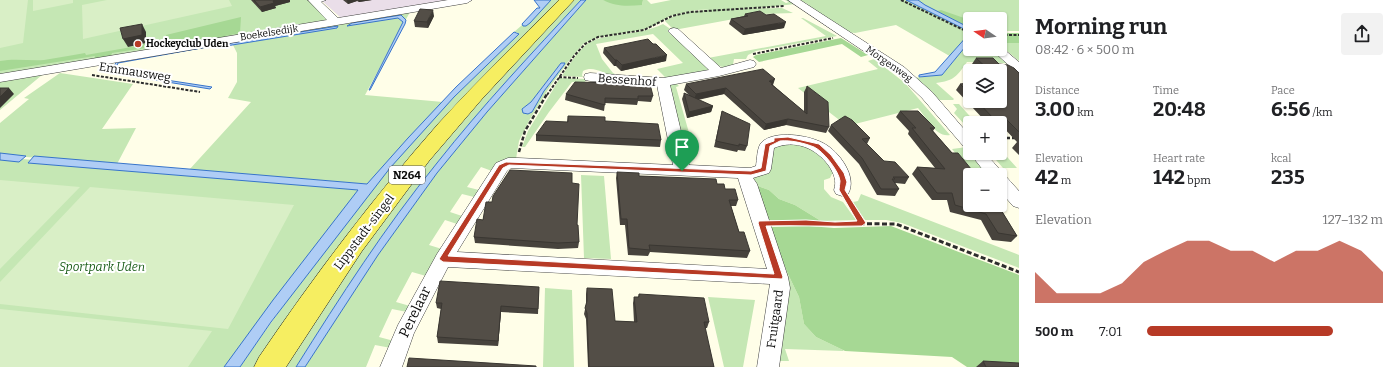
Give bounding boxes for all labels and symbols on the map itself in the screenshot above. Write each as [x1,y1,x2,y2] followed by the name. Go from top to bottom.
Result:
[963,12,1007,56] north arrow
[239,22,299,44] street label: Boekelsedijk
[146,38,229,50] place label: Hockeyclub Uden
[133,39,143,49] marker: Hockeyclub Uden
[863,43,915,85] street label: Morgenweg
[98,59,172,85] street label: Emmausweg
[597,71,657,89] street label: Bessenhof
[665,130,699,171] pin
[389,166,425,184] road number: N264
[331,191,397,273] street label: Lippstadt-singel
[59,260,145,274] park label: Sportpark Uden
[395,284,435,340] street label: Perelaar
[764,289,786,349] street label: Fruitgaard

